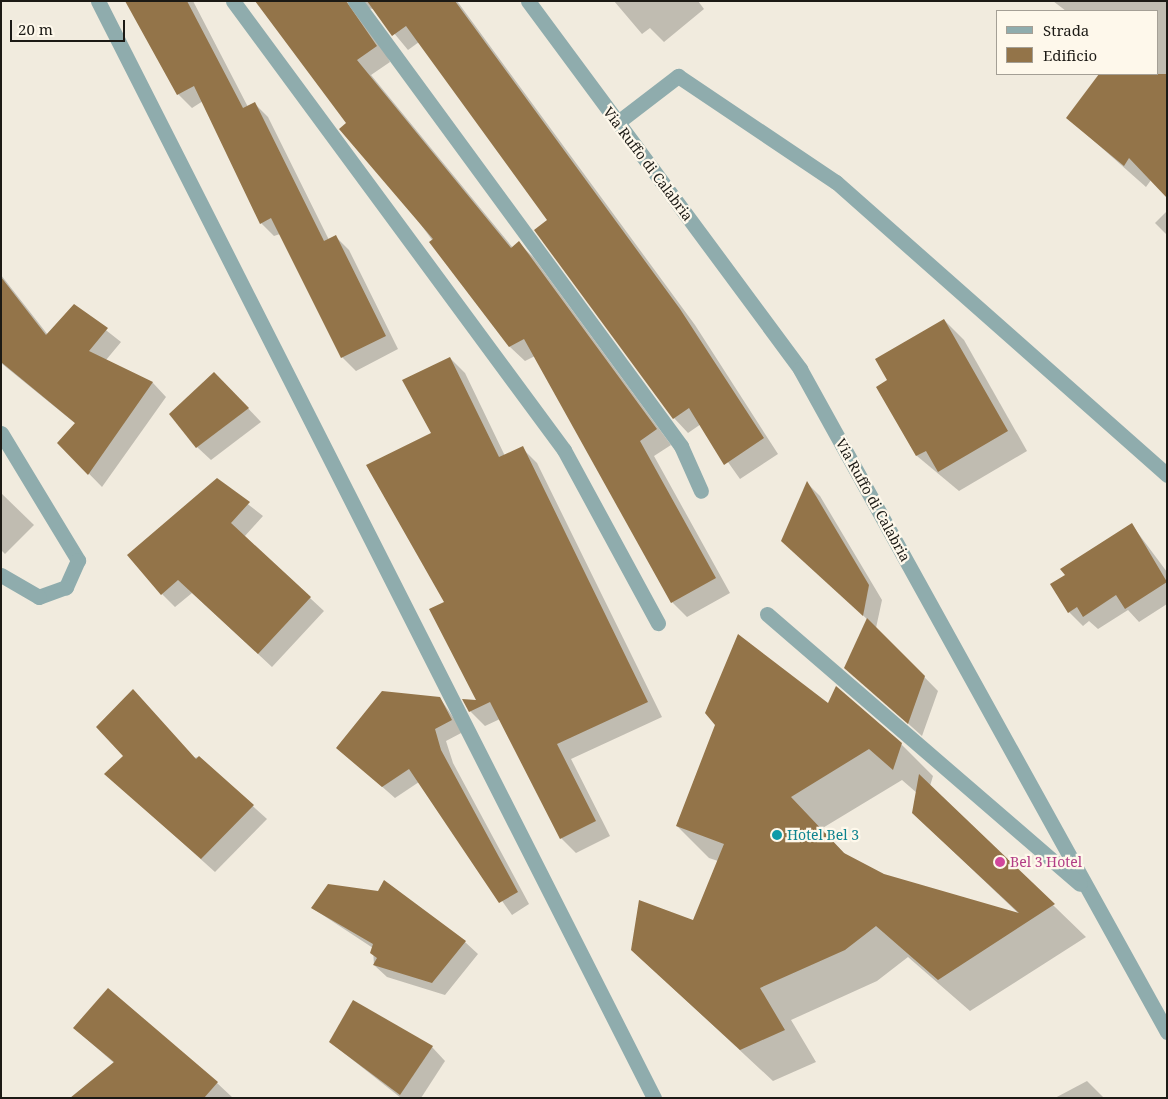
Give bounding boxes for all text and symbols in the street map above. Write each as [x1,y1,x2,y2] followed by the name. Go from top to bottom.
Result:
[12,10,128,42] scale bar
[996,10,1158,75] legend
[18,19,53,39] text: 20 m
[1043,20,1089,40] text: Strada
[1043,45,1097,65] text: Edificio
[600,104,696,224] street label: Via Ruffo di Calabria
[832,436,914,564] street label: Via Ruffo di Calabria
[787,827,859,843] place label: Hotel Bel 3
[771,829,783,841] marker: Hotel Bel 3
[1010,854,1082,870] place label: Bel 3 Hotel
[994,856,1006,868] marker: Bel 3 Hotel

